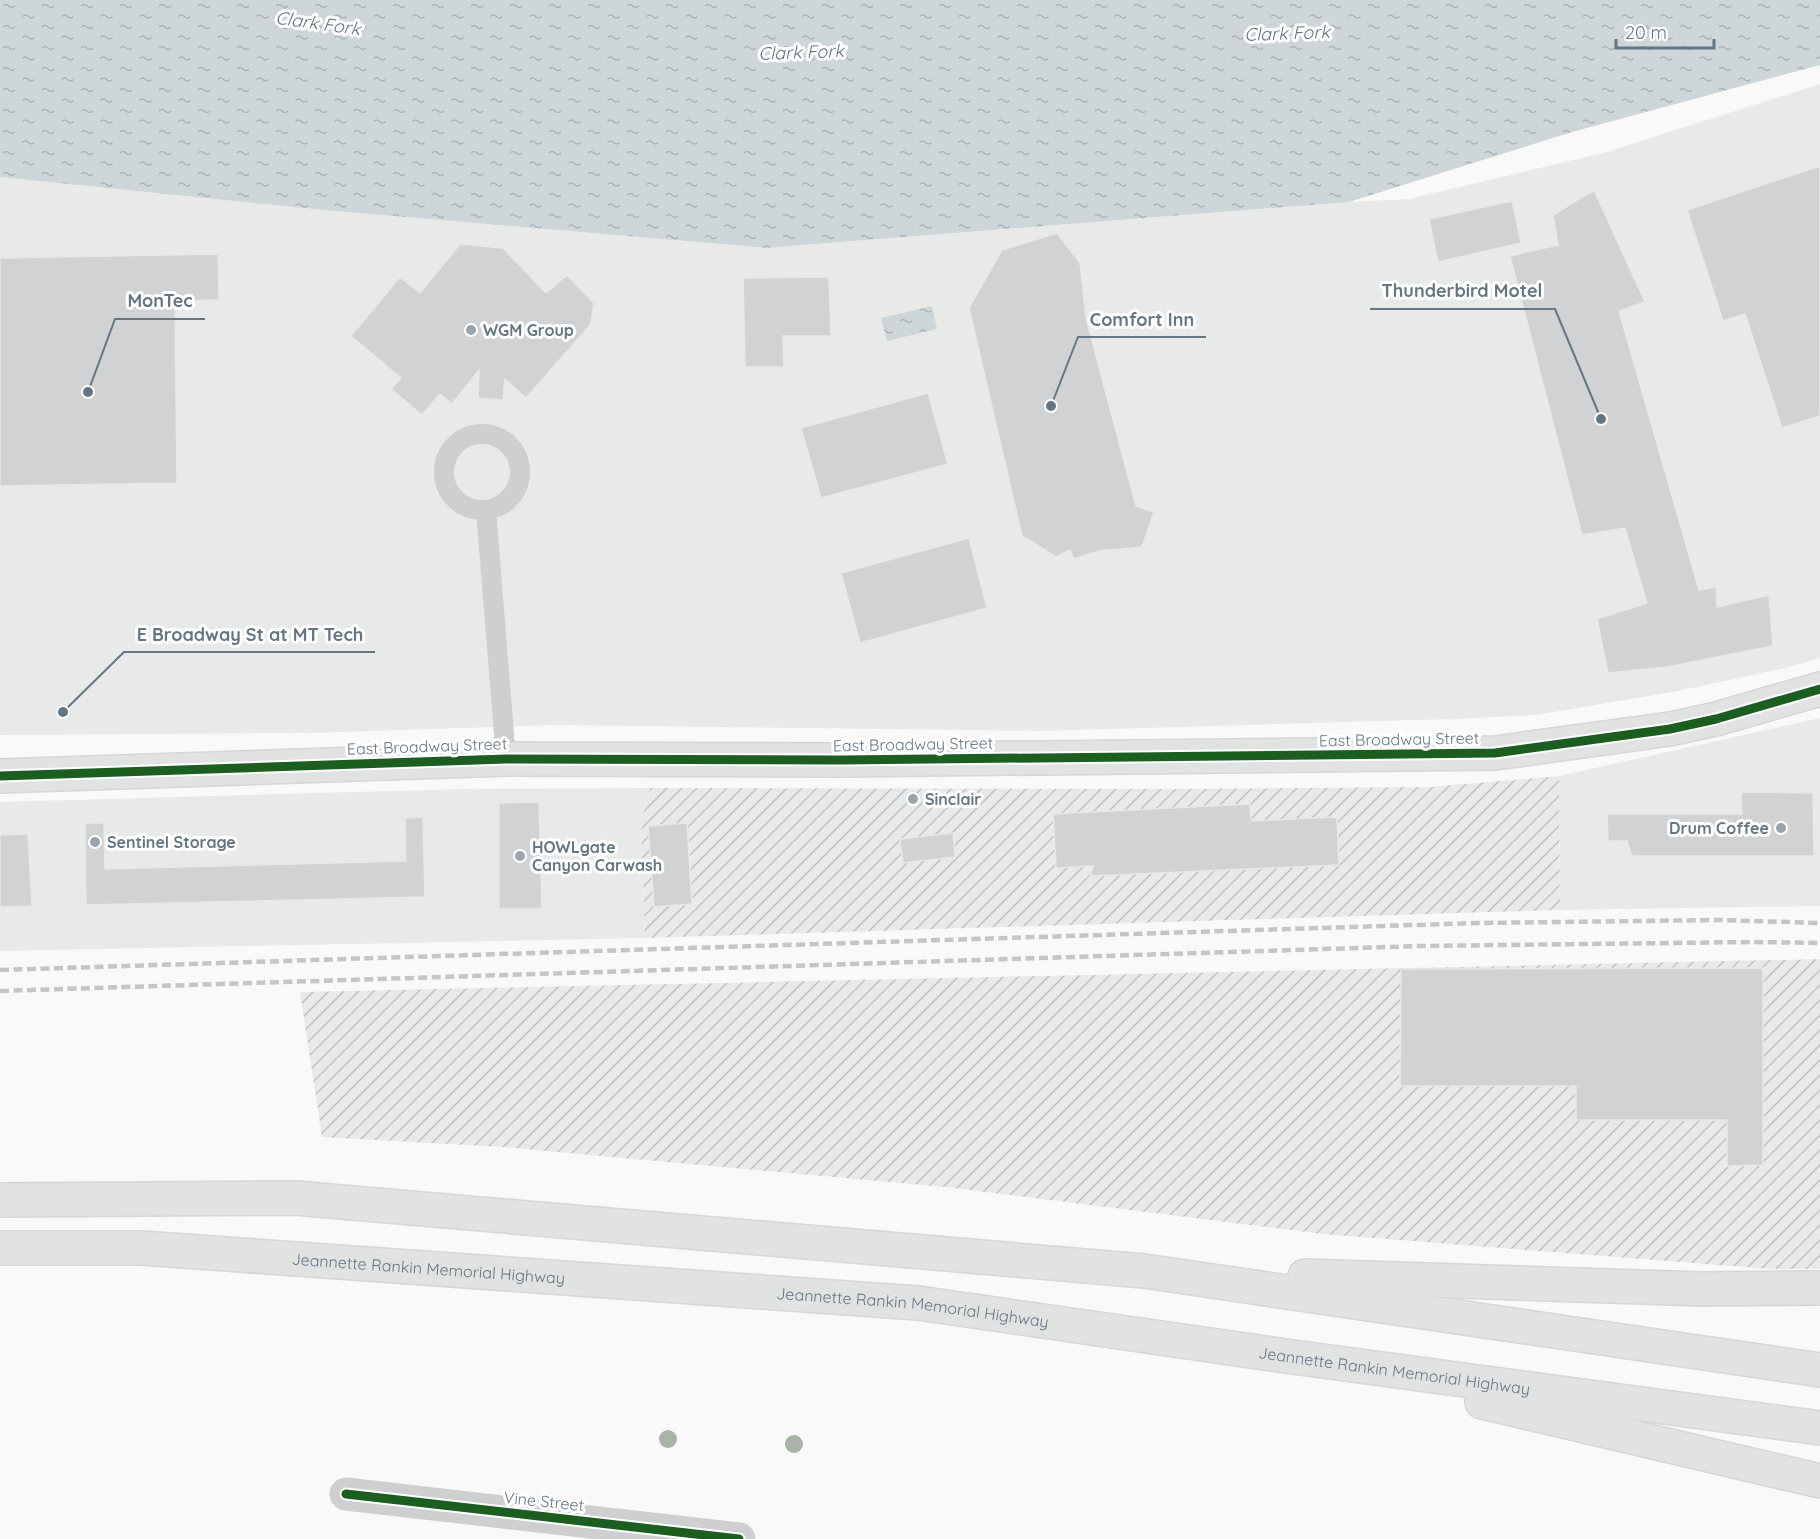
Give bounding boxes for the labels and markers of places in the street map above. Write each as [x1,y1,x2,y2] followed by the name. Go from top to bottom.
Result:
[1370,273,1555,309] callout: Thunderbird Motel
[115,283,205,319] callout: MonTec
[1078,301,1206,337] callout: Comfort Inn
[483,320,574,340] place label: WGM Group
[464,323,478,337] marker: WGM Group
[124,616,375,652] callout: E Broadway St at MT Tech
[925,789,981,809] place label: Sinclair
[906,792,920,806] marker: Sinclair
[1669,818,1769,838] place label: Drum Coffee
[1774,821,1788,835] marker: Drum Coffee
[107,832,236,852] place label: Sentinel Storage
[88,835,102,849] marker: Sentinel Storage
[532,837,662,875] place label: HOWLgate Canyon Carwash
[513,849,527,863] marker: HOWLgate Canyon Carwash

